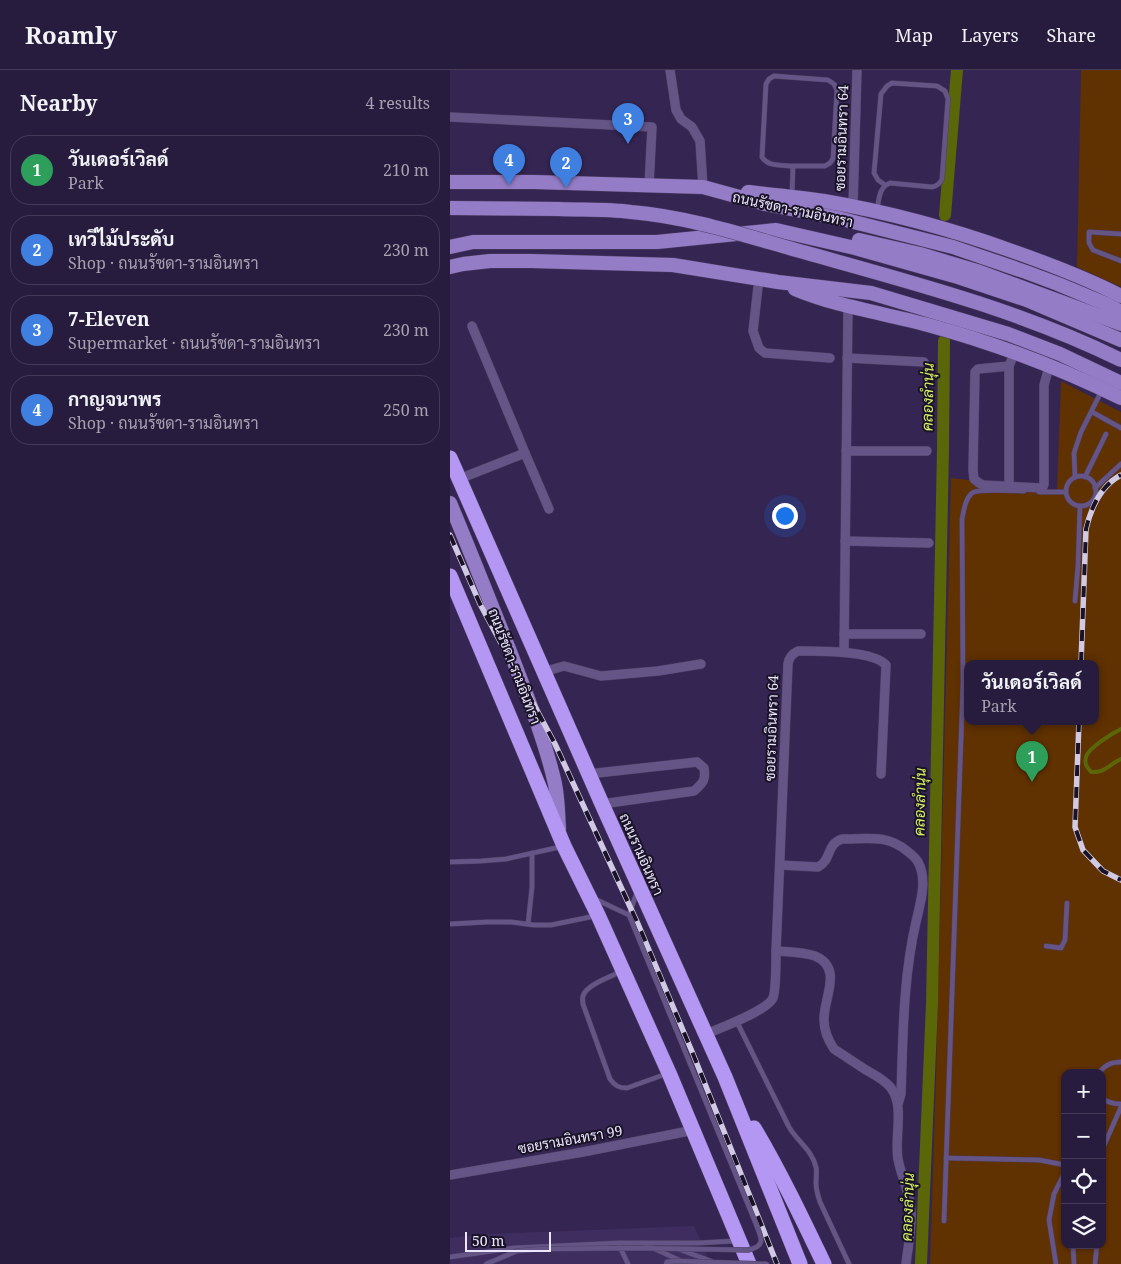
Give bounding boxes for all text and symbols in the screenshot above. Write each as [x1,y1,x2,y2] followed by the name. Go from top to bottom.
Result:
[25,18,117,51] text: Roamly
[895,23,933,47] text: Map
[961,23,1019,47] text: Layers
[1047,23,1096,47] text: Share
[830,84,852,191] street label: ซอยรามอินทรา 64
[20,89,98,117] text: Nearby
[366,92,430,114] text: 4 results
[612,103,644,144] pin: 3
[493,144,525,185] pin: 4
[68,146,169,172] text: วันเดอร์เวิลด์
[550,147,582,188] pin: 2
[32,159,42,181] text: 1
[383,159,429,181] text: 210 m
[68,172,104,194] text: Park
[731,187,855,231] street label: ถนนรัชดา-รามอินทรา
[68,226,174,252] text: เทวีไม้ประดับ
[32,239,42,261] text: 2
[383,239,429,261] text: 230 m
[68,252,258,274] text: Shop · ถนนรัชดา-รามอินทรา
[68,306,150,332] text: 7-Eleven
[32,319,42,341] text: 3
[383,319,429,341] text: 230 m
[68,332,320,354] text: Supermarket · ถนนรัชดา-รามอินทรา
[916,362,940,431] water label: คลองลำนุ่น
[68,386,162,412] text: กาญจนาพร
[32,399,42,421] text: 4
[383,399,429,421] text: 250 m
[68,412,258,434] text: Shop · ถนนรัชดา-รามอินทรา
[772,503,798,529] your location
[484,605,546,727] street label: ถนนรัชดา-รามอินทรา
[964,660,1099,725] popup
[981,669,1082,695] text: วันเดอร์เวิลด์
[760,674,782,781] street label: ซอยรามอินทรา 64
[981,695,1017,717] text: Park
[1016,741,1048,782] pin: 1
[908,767,932,836] water label: คลองลำนุ่น
[615,810,669,898] street label: ถนนรามอินทรา
[1061,1069,1106,1249] map controls
[1061,1069,1106,1114] button: +
[1061,1114,1106,1159] button: −
[516,1120,624,1158] street label: ซอยรามอินทรา 99
[1061,1159,1106,1204] button: locate
[896,1172,920,1242] water label: คลองลำนุ่น
[1061,1204,1106,1249] button: layers
[465,1229,551,1252] scale bar
[472,1231,505,1250] text: 50 m

